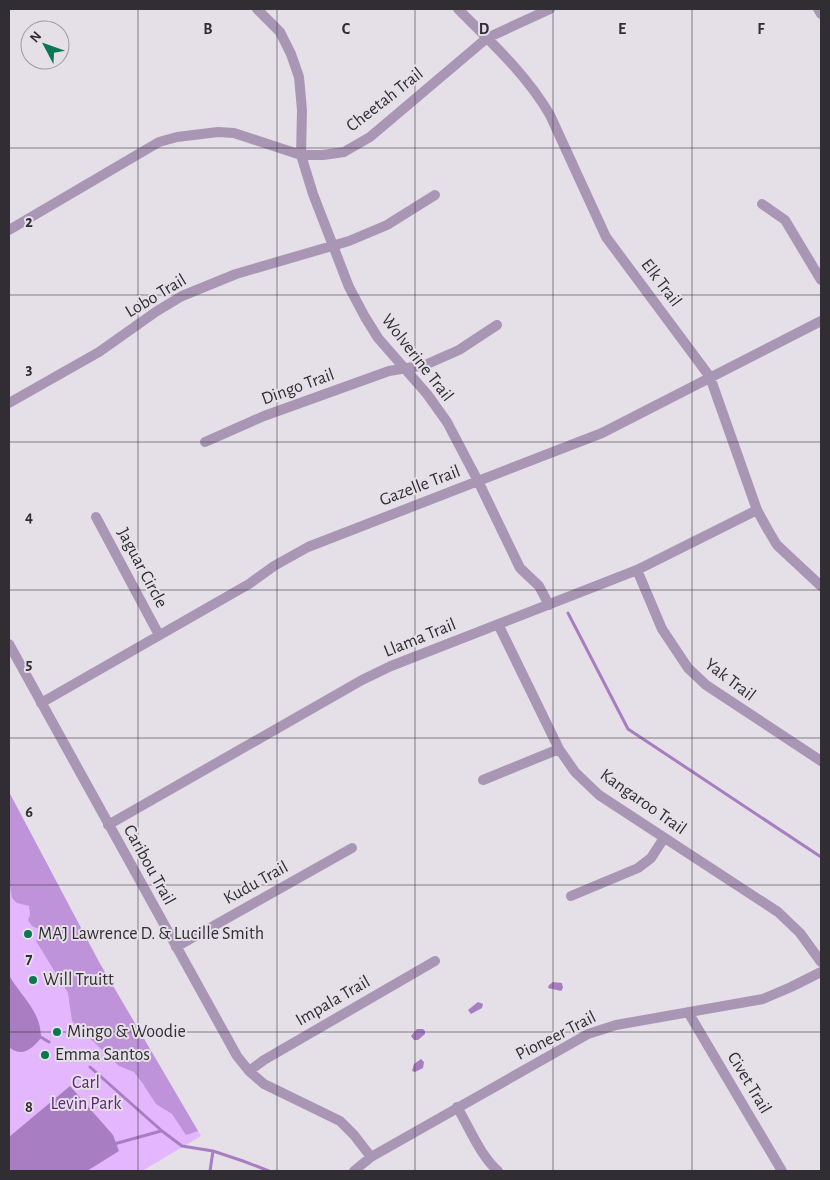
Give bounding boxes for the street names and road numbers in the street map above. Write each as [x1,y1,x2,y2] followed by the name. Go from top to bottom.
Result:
[343,65,427,135] street label: Cheetah Trail
[637,256,685,310] street label: Elk Trail
[122,271,190,321] street label: Lobo Trail
[377,311,457,405] street label: Wolverine Trail
[259,366,337,408] street label: Dingo Trail
[377,462,463,510] street label: Gazelle Trail
[113,525,171,611] street label: Jaguar Circle
[381,615,459,661] street label: Llama Trail
[701,655,759,705] street label: Yak Trail
[597,766,689,838] street label: Kangaroo Trail
[120,822,178,908] street label: Caribou Trail
[221,858,291,908] street label: Kudu Trail
[293,973,373,1029] street label: Impala Trail
[513,1008,599,1064] street label: Pioneer Trail
[724,1049,774,1117] street label: Civet Trail

